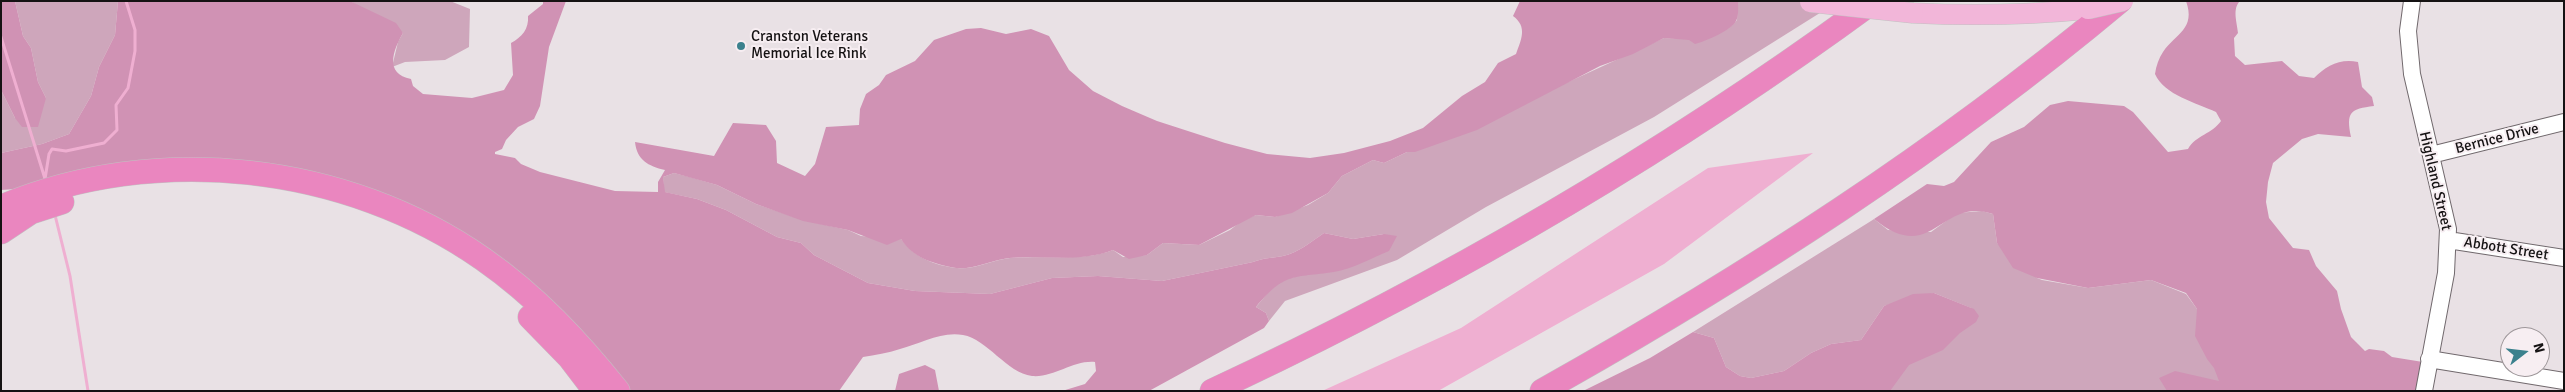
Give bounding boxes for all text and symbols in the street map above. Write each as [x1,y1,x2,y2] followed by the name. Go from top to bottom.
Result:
[751,28,868,63] place label: Cranston Veterans Memorial Ice Rink
[735,40,747,52] marker: Cranston Veterans Memorial Ice Rink
[2453,120,2541,158] street label: Bernice Drive
[2415,130,2455,232] street label: Highland Street
[2462,233,2550,265] street label: Abbott Street
[2500,327,2550,377] north arrow
[2529,341,2548,355] text: N

